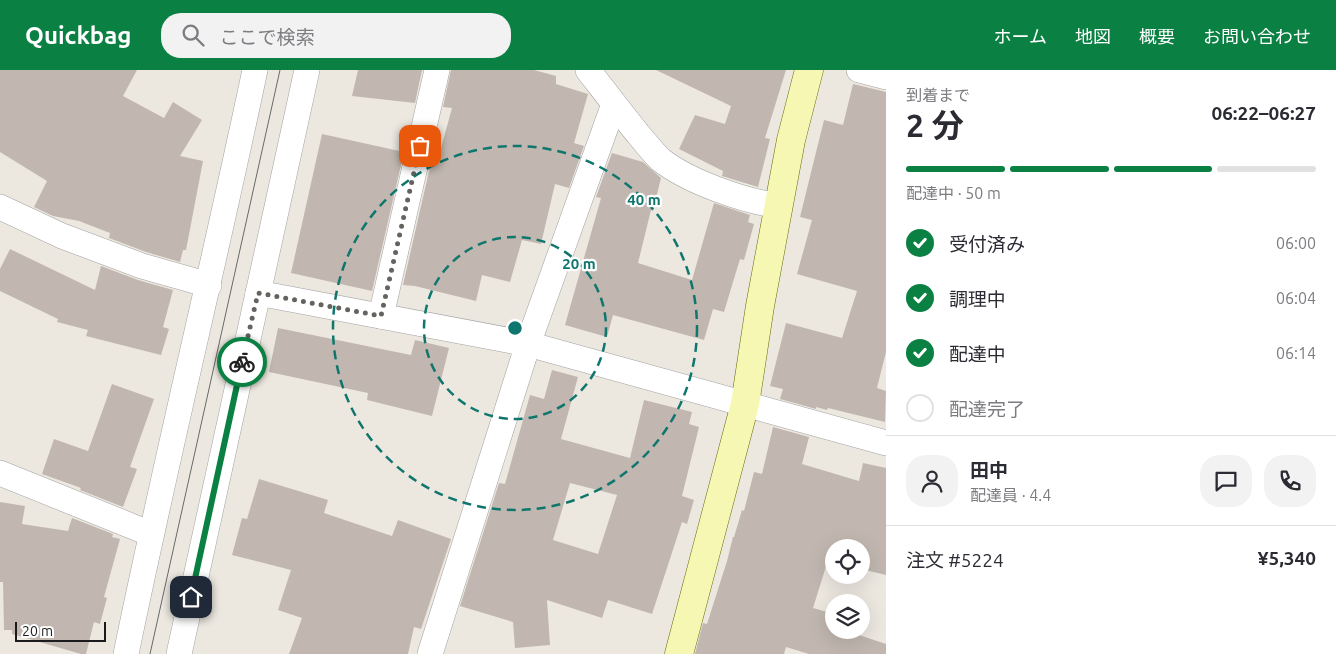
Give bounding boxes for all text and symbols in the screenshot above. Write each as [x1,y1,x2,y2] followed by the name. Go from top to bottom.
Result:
[161,13,511,58] search box
[179,21,207,49] icon: search
[25,22,131,49] text: Quickbag
[219,26,314,48] text: ここで検索
[994,26,1047,46] text: ホーム
[1075,26,1111,46] text: 地図
[1139,26,1175,46] text: 概要
[1203,26,1311,46] text: お問い合わせ
[906,86,970,104] text: 到着まで
[1211,102,1316,124] text: 06:22–06:27
[906,107,964,143] text: 2 分
[399,125,441,167] pin
[406,132,434,160] icon: bag
[906,184,1001,202] text: 配達中 · 50 m
[627,191,661,208] text: 40 m
[906,229,934,257] icon: check
[949,233,1025,255] text: 受付済み
[1276,234,1316,252] text: 06:00
[562,255,596,272] text: 20 m
[906,284,934,312] icon: check
[949,288,1006,310] text: 調理中
[1276,289,1316,307] text: 06:04
[506,319,524,337] centre of rings
[217,337,267,387] courier
[906,339,934,367] icon: check
[949,343,1006,365] text: 配達中
[1276,344,1316,362] text: 06:14
[228,348,256,376] icon: bike
[949,398,1025,420] text: 配達完了
[906,455,958,507] button: person
[1200,455,1252,507] button: chat
[1264,455,1316,507] button: phone
[970,459,1008,481] text: 田中
[970,486,1051,504] text: 配達員 · 4.4
[825,539,870,639] map controls
[825,539,870,584] button: locate
[1258,547,1316,569] text: ¥5,340
[906,549,1004,571] text: 注文 #5224
[170,576,212,618] pin
[177,583,205,611] icon: home
[825,594,870,639] button: layers
[15,619,106,642] scale bar
[22,623,53,639] text: 20 m

